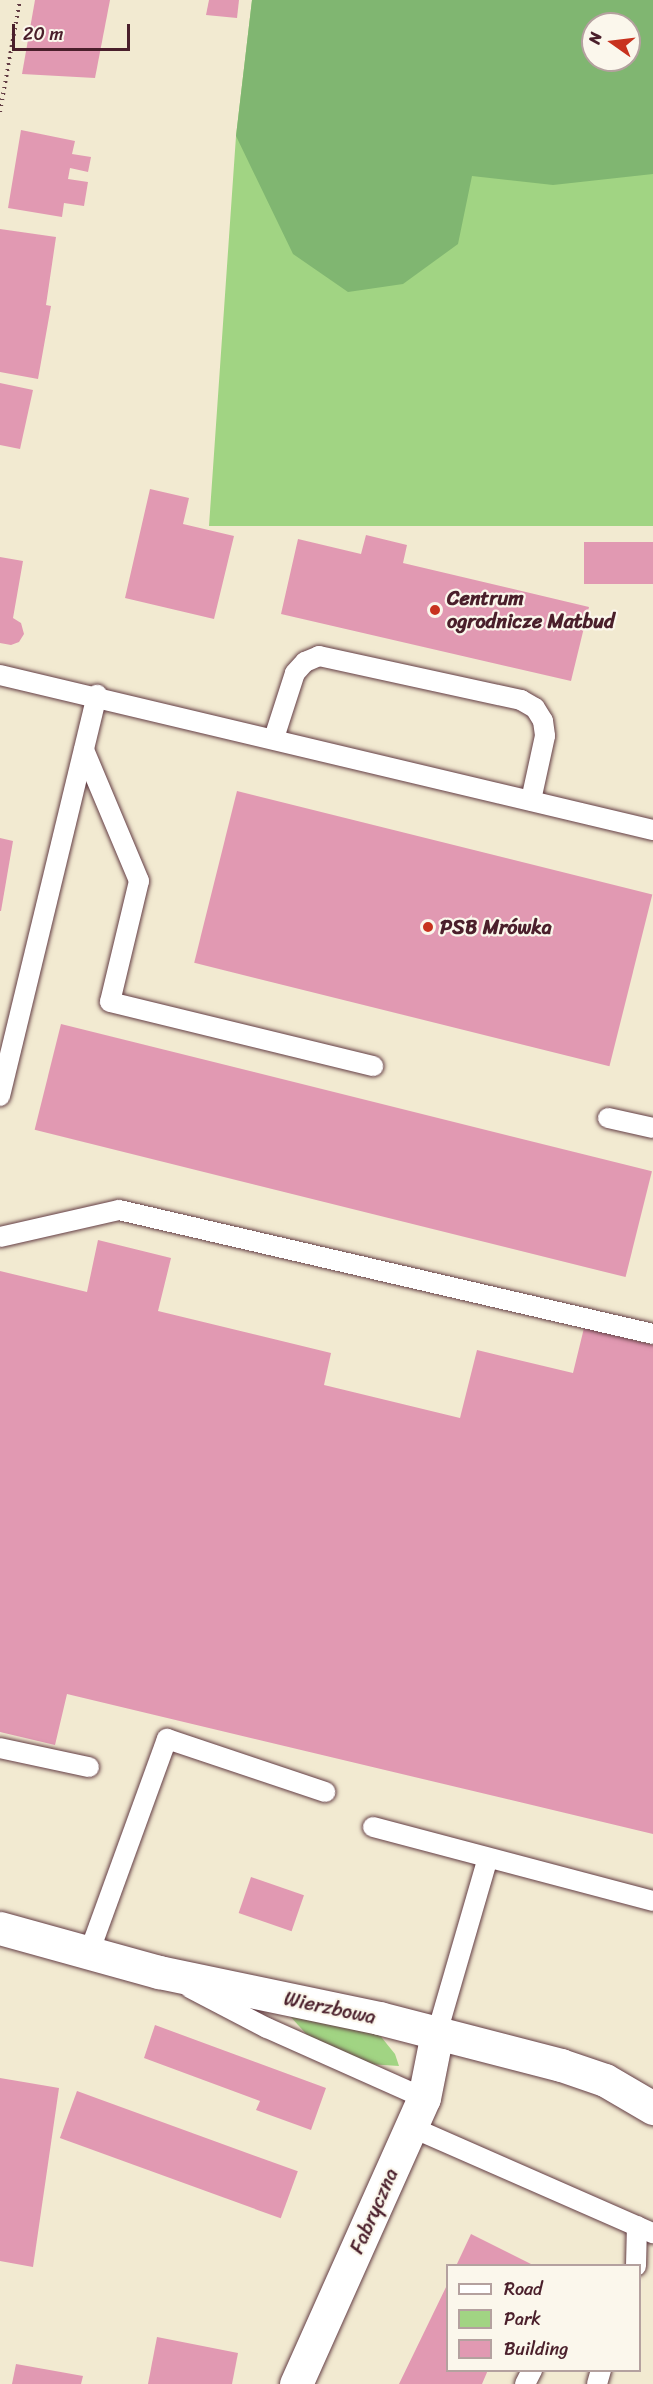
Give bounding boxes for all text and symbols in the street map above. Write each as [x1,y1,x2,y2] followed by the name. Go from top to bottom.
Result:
[15,12,134,50] scale bar
[581,12,641,72] north arrow
[23,18,63,50] text: 20 m
[580,29,610,47] text: N
[447,586,614,633] place label: Centrum ogrodnicze Matbud
[428,603,442,617] marker: Centrum ogrodnicze Matbud
[440,915,552,939] place label: PSB Mrówka
[421,920,435,934] marker: PSB Mrówka
[282,1987,378,2029] street label: Wierzbowa
[345,2165,403,2257] street label: Fabryczna
[446,2264,641,2372] legend
[504,2273,543,2305] text: Road
[504,2303,541,2335] text: Park
[504,2333,568,2365] text: Building

